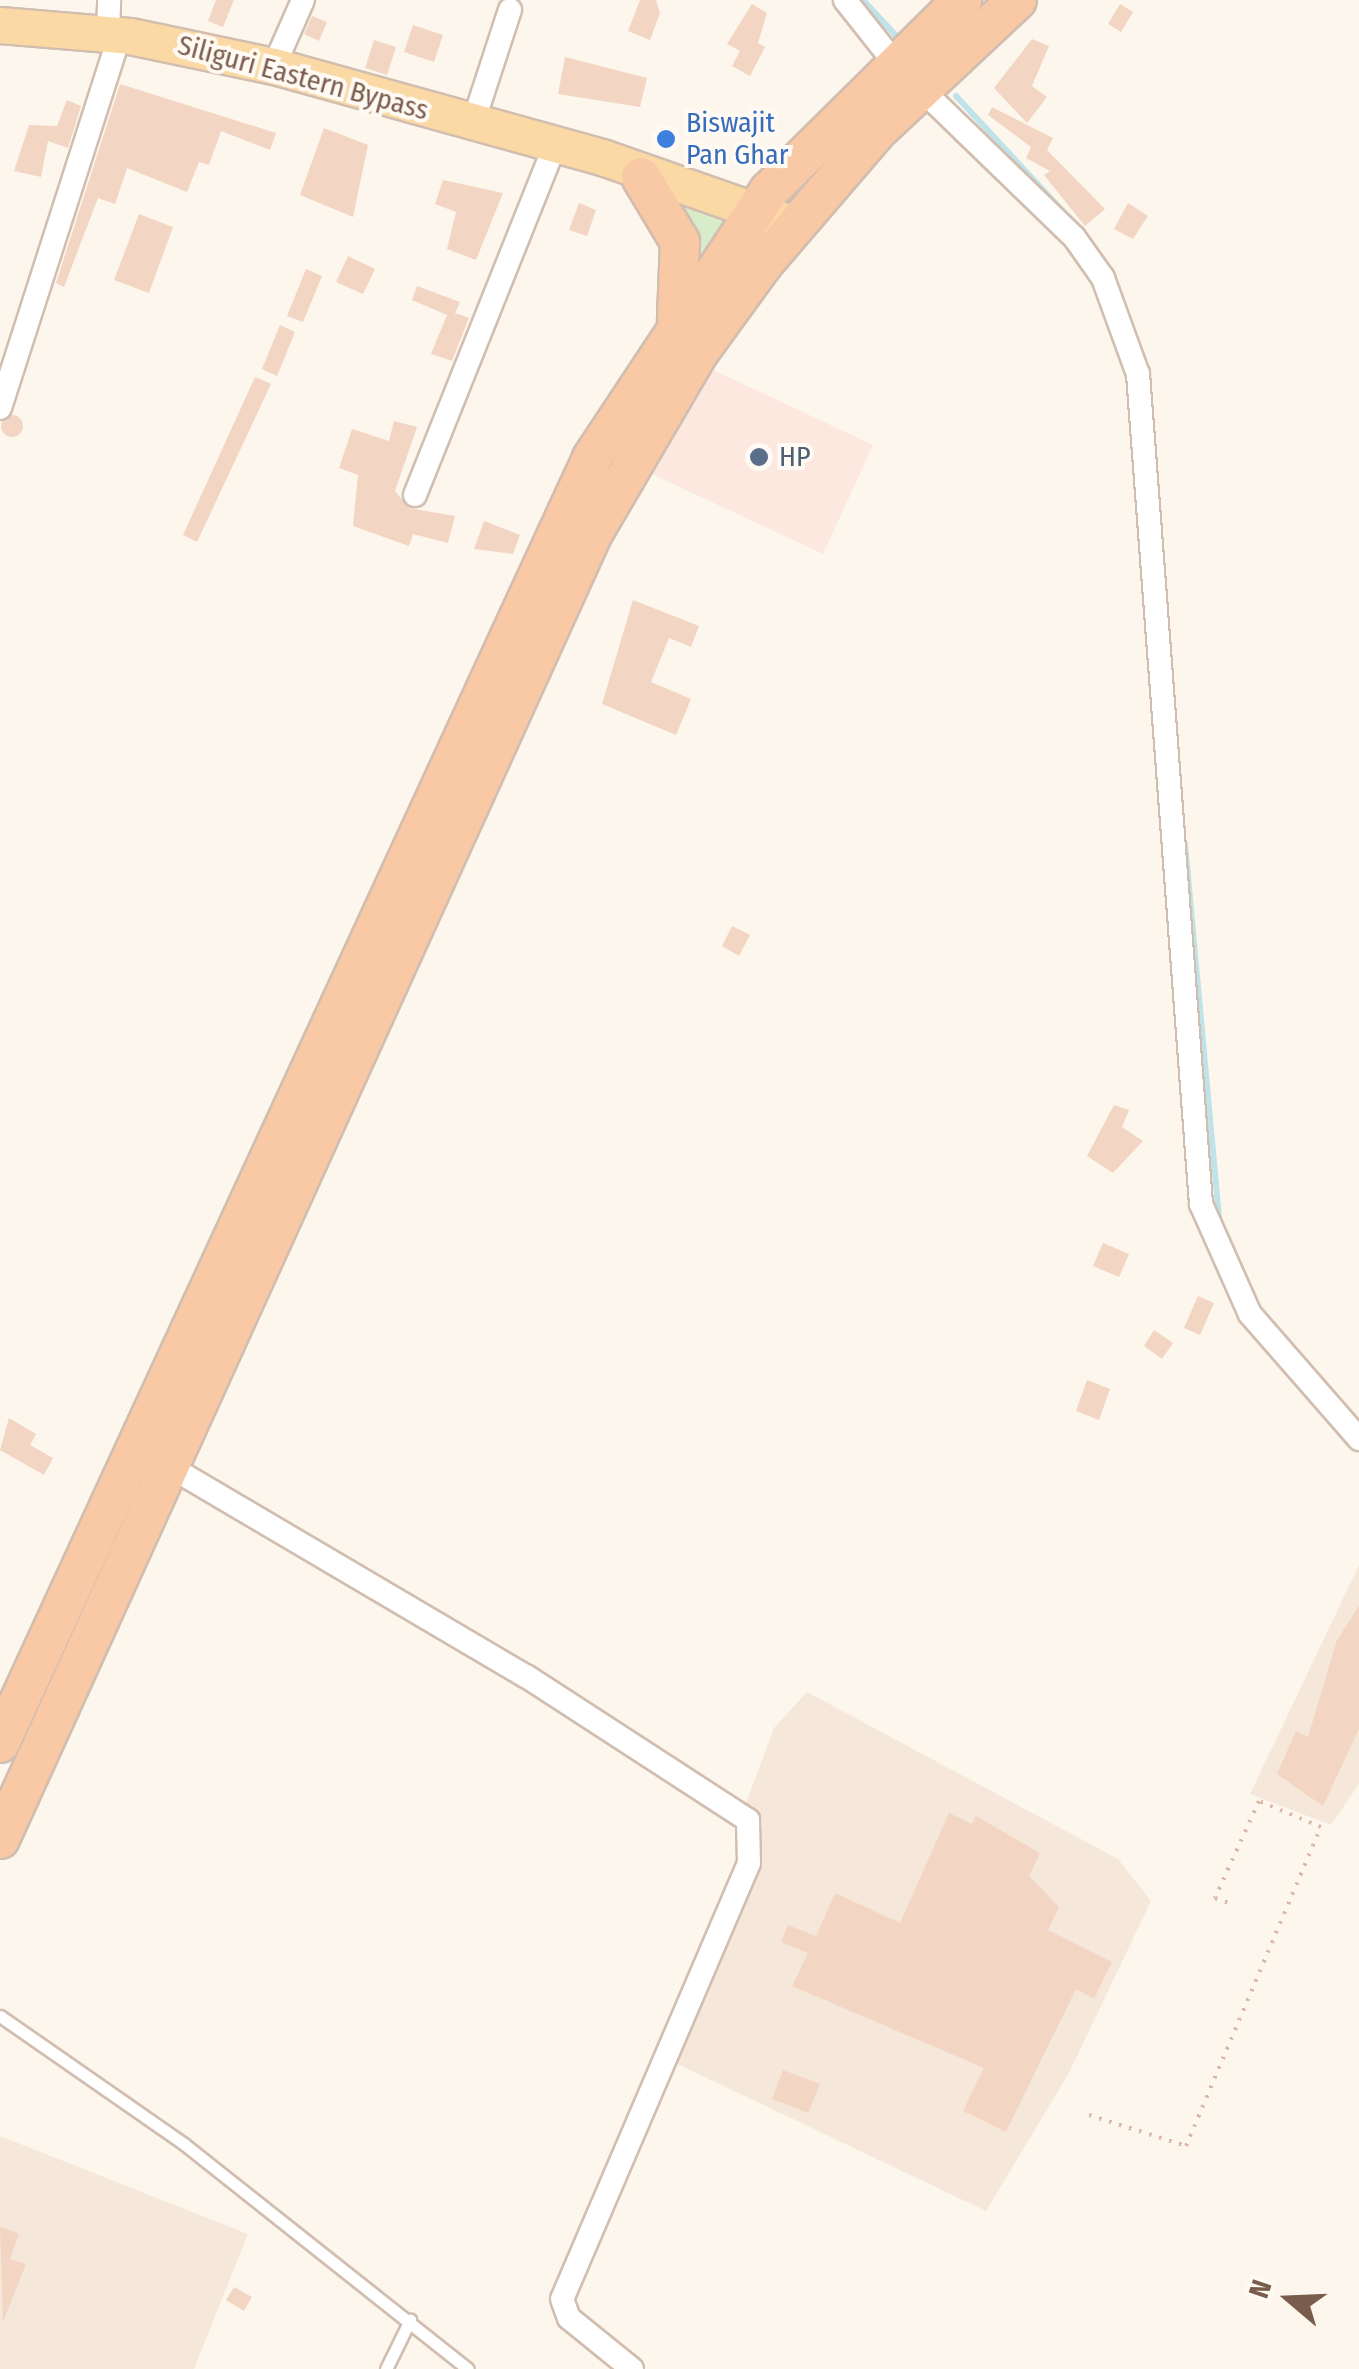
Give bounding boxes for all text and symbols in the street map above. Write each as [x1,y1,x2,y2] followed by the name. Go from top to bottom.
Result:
[174,28,432,128] street label: Siliguri Eastern Bypass
[686,106,789,172] place label: Biswajit Pan Ghar
[655,128,677,150] marker: Biswajit Pan Ghar
[779,440,811,474] place label: HP
[748,446,770,468] marker: HP
[1239,2249,1339,2349] north arrow
[1242,2276,1278,2302] text: N

